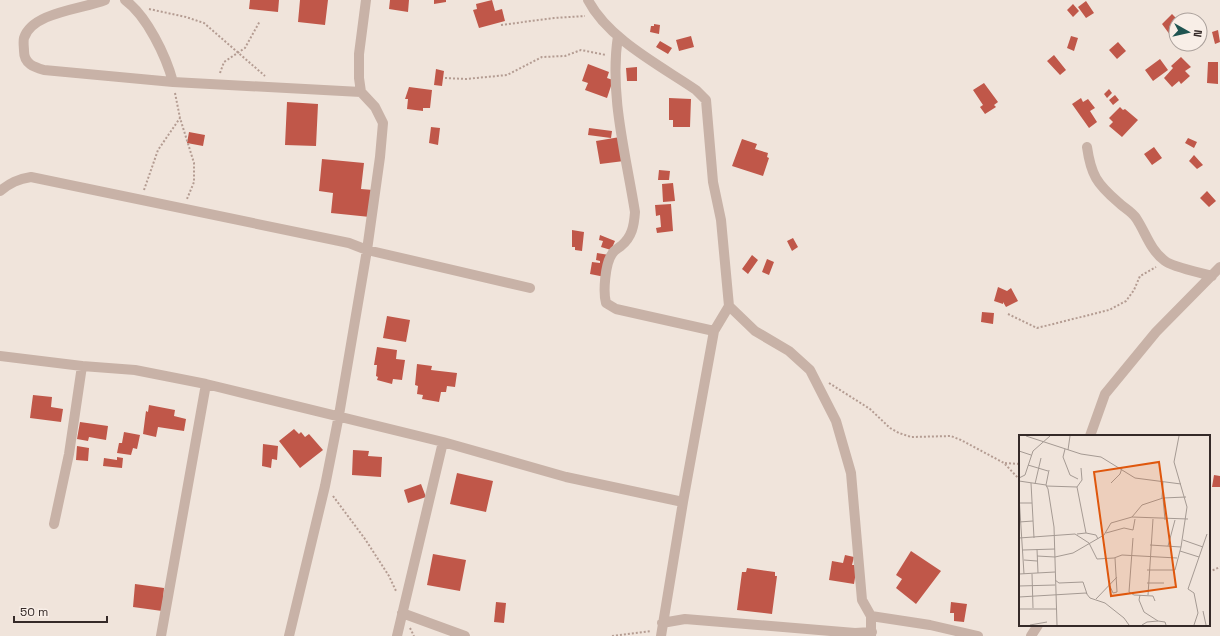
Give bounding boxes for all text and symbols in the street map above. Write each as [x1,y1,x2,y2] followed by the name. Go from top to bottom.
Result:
[1168,12,1208,52] north arrow
[1190,29,1205,38] text: N
[1019,435,1210,626] inset map
[14,598,107,624] scale bar
[20,604,48,620] text: 50 m

